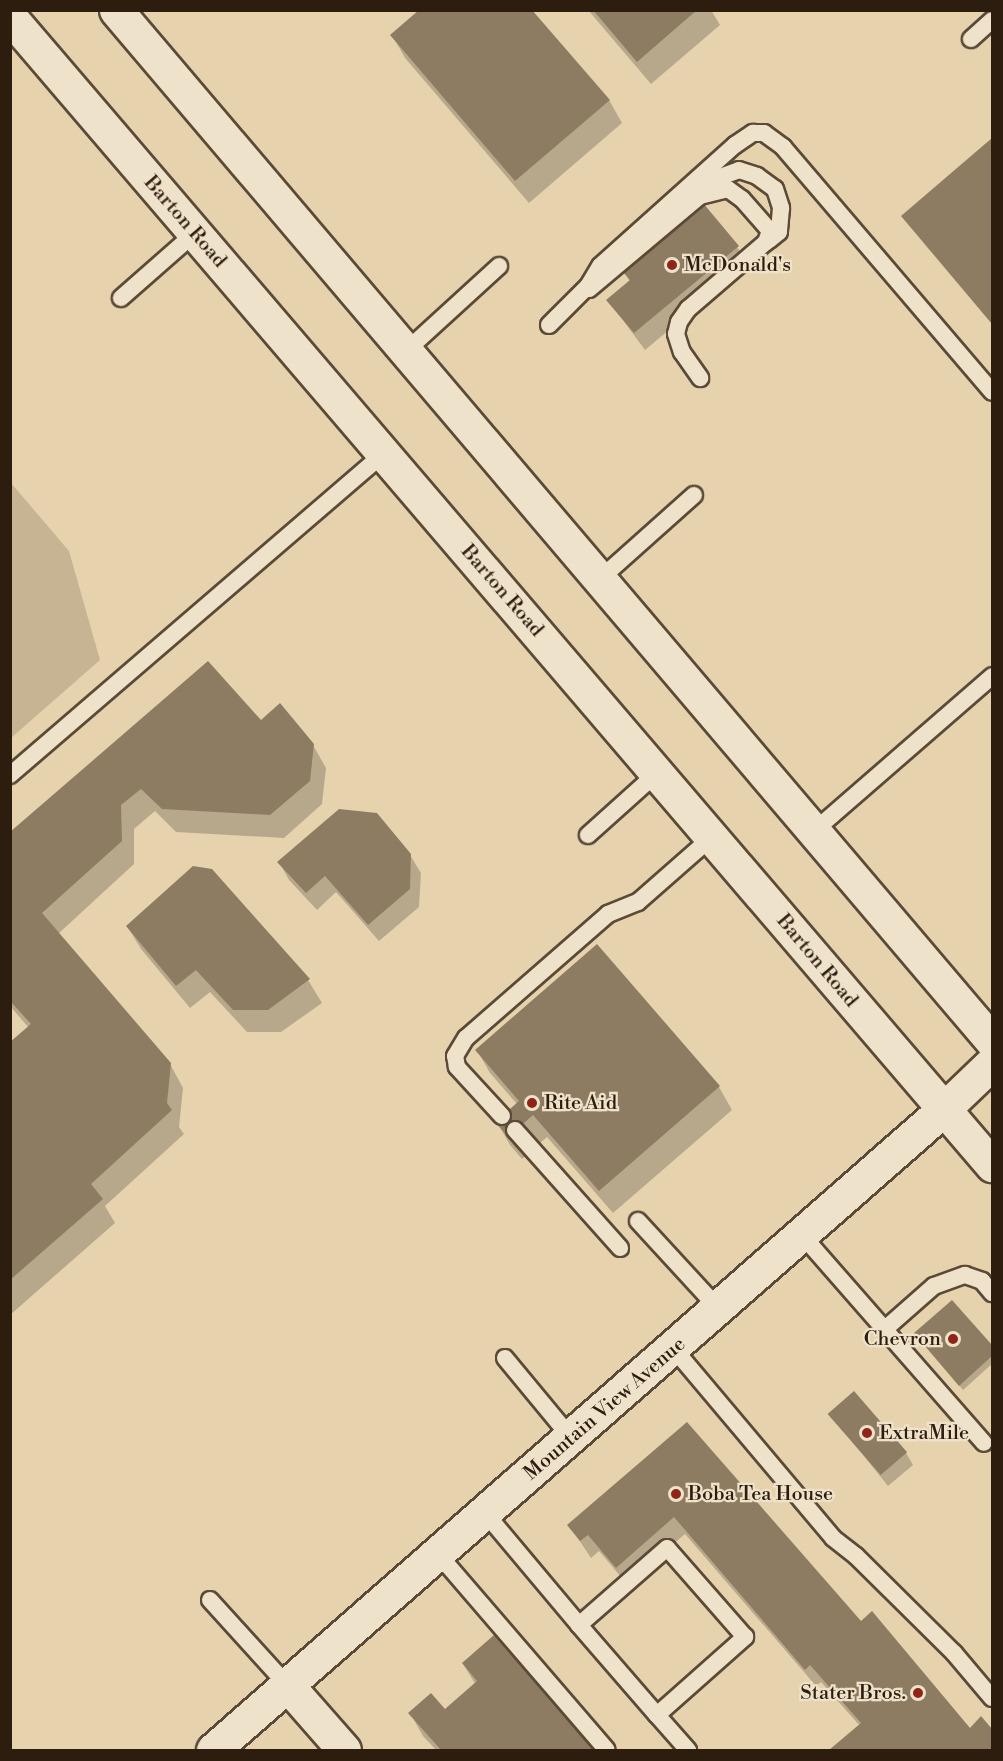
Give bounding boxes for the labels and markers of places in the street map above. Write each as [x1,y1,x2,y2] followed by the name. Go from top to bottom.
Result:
[684,253,791,277] place label: McDonald's
[665,258,679,272] marker: McDonald's
[544,1091,617,1115] place label: Rite Aid
[525,1096,539,1110] marker: Rite Aid
[864,1327,941,1351] place label: Chevron
[946,1332,960,1346] marker: Chevron
[879,1421,969,1445] place label: ExtraMile
[860,1426,874,1440] marker: ExtraMile
[688,1482,833,1506] place label: Boba Tea House
[669,1487,683,1501] marker: Boba Tea House
[800,1681,906,1705] place label: Stater Bros.
[911,1686,925,1700] marker: Stater Bros.

